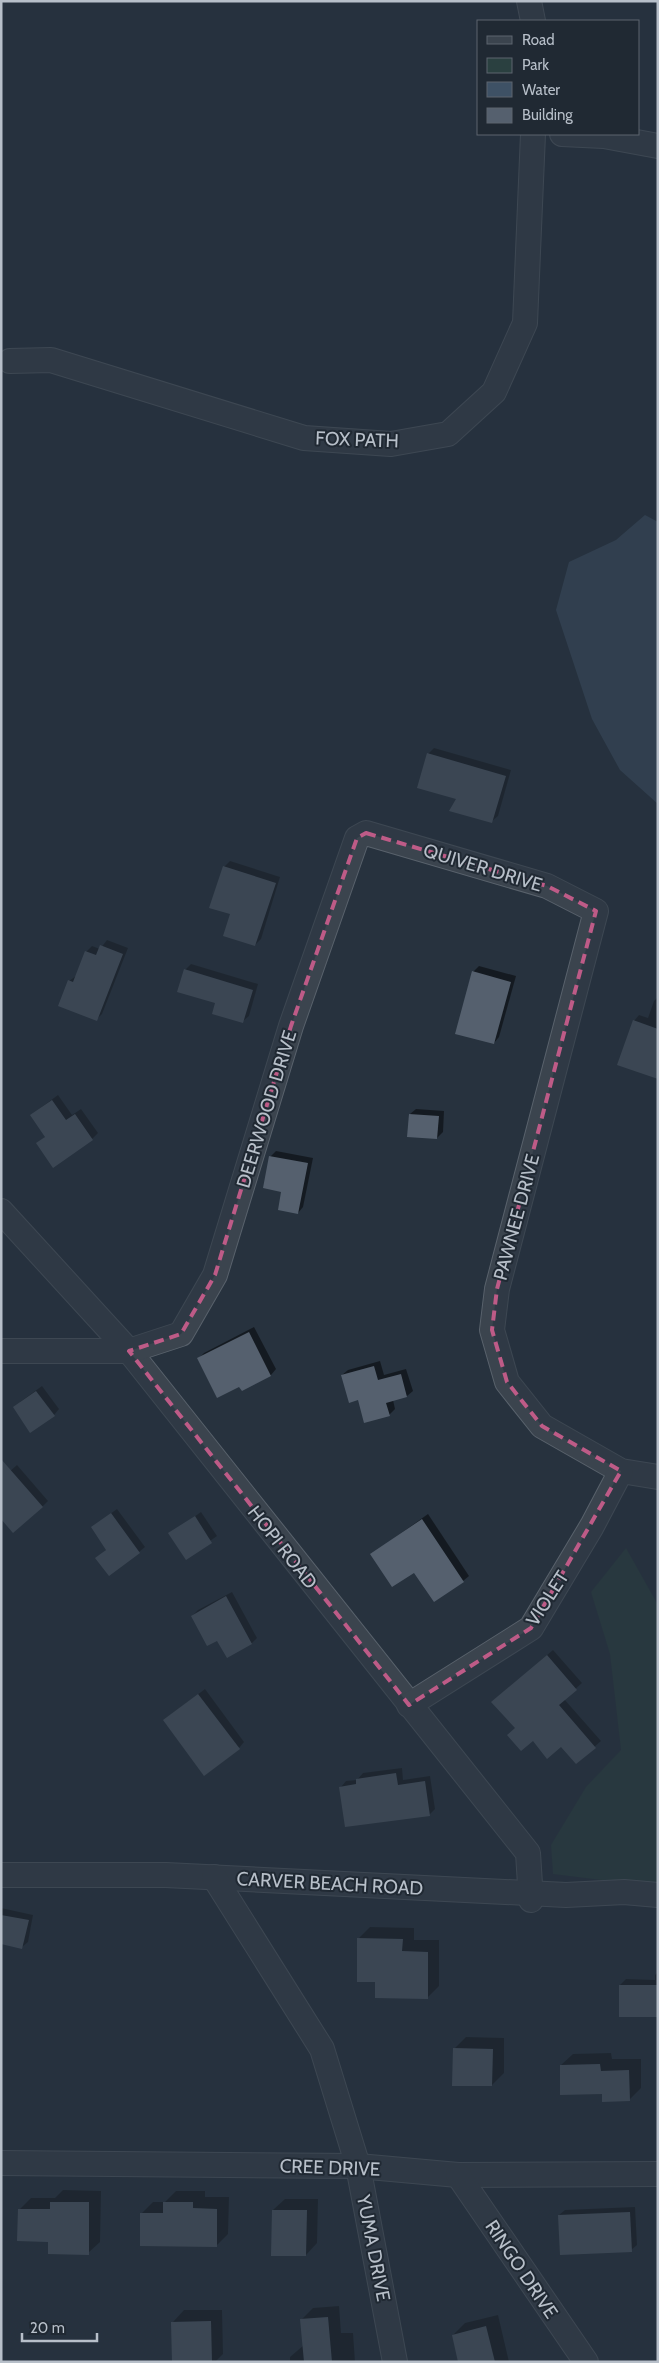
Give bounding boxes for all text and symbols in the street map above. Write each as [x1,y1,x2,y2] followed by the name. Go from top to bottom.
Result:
[477,20,639,135] legend
[522,31,555,49] text: Road
[522,56,549,74] text: Park
[522,81,560,99] text: Water
[522,106,573,124] text: Building
[315,427,399,452] street label: FOX PATH
[421,838,545,897] street label: QUIVER DRIVE
[232,1027,301,1191] street label: DEERWOOD DRIVE
[489,1151,544,1283] street label: PAWNEE DRIVE
[243,1501,322,1594] street label: HOPI ROAD
[521,1566,574,1630] street label: VIOLET
[236,1867,424,1900] street label: CARVER BEACH ROAD
[279,2154,381,2181] street label: CREE DRIVE
[352,2192,395,2303] street label: YUMA DRIVE
[480,2216,563,2323] street label: RINGO DRIVE
[22,2310,98,2342] scale bar
[30,2319,65,2337] text: 20 m

